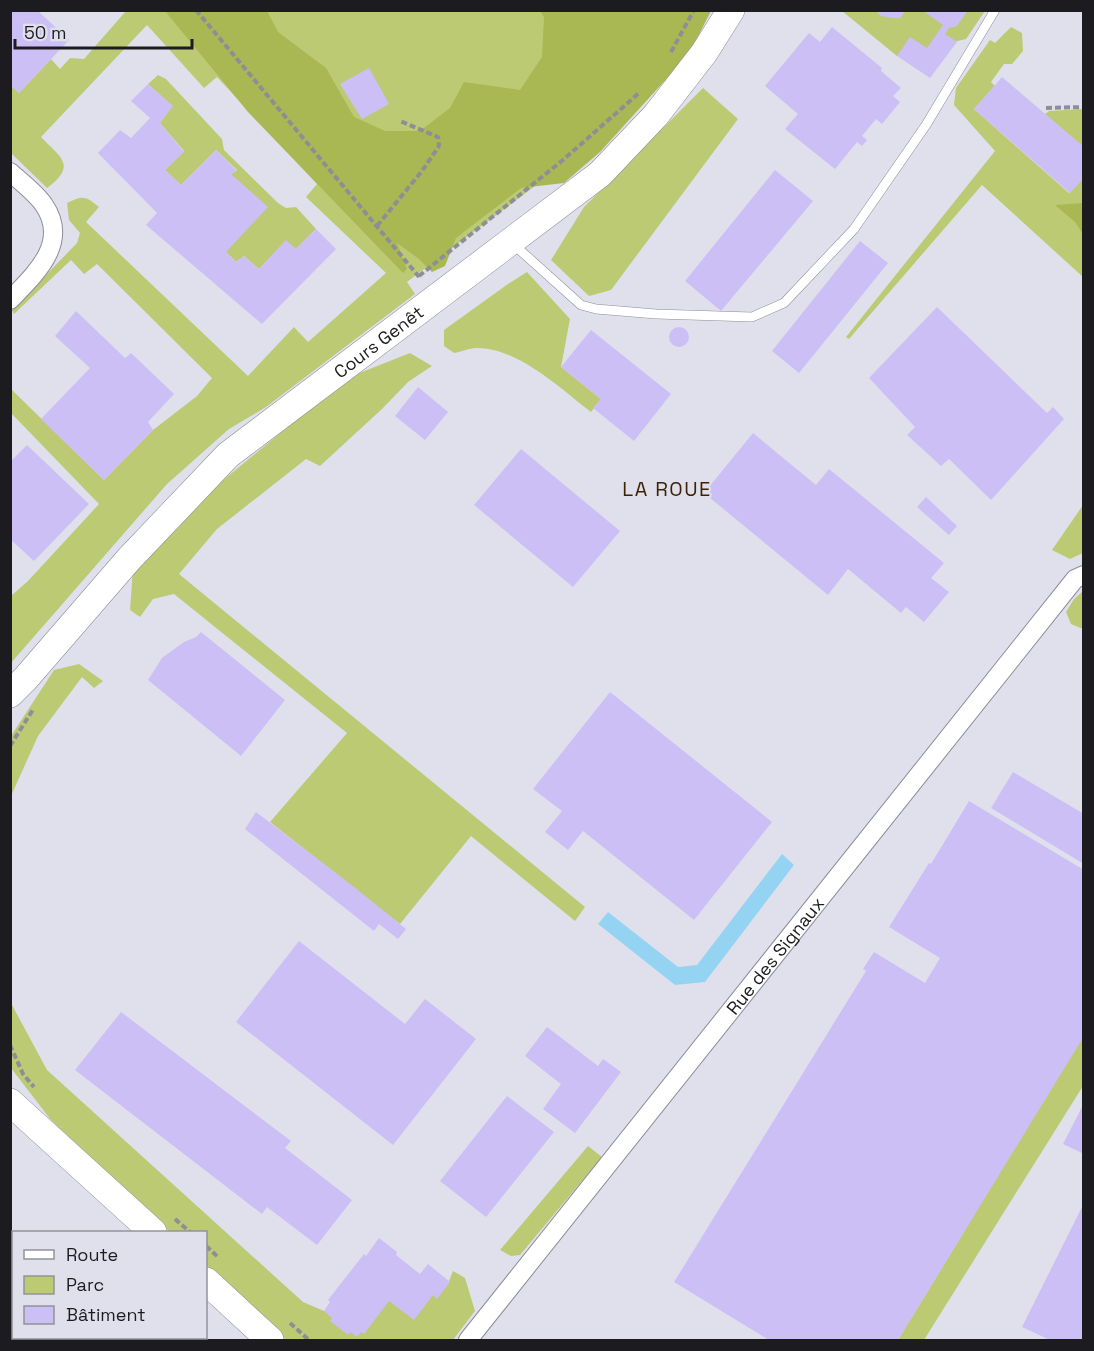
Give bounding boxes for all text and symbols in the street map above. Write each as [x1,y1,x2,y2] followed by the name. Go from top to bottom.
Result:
[15,12,192,50] scale bar
[24,21,66,44] text: 50 m
[329,300,428,383] street label: Cours Genêt
[622,476,712,502] district label: LA ROUE
[721,892,829,1019] street label: Rue des Signaux
[12,1231,207,1339] legend
[66,1243,118,1266] text: Route
[66,1273,104,1296] text: Parc
[66,1303,146,1326] text: Bâtiment

